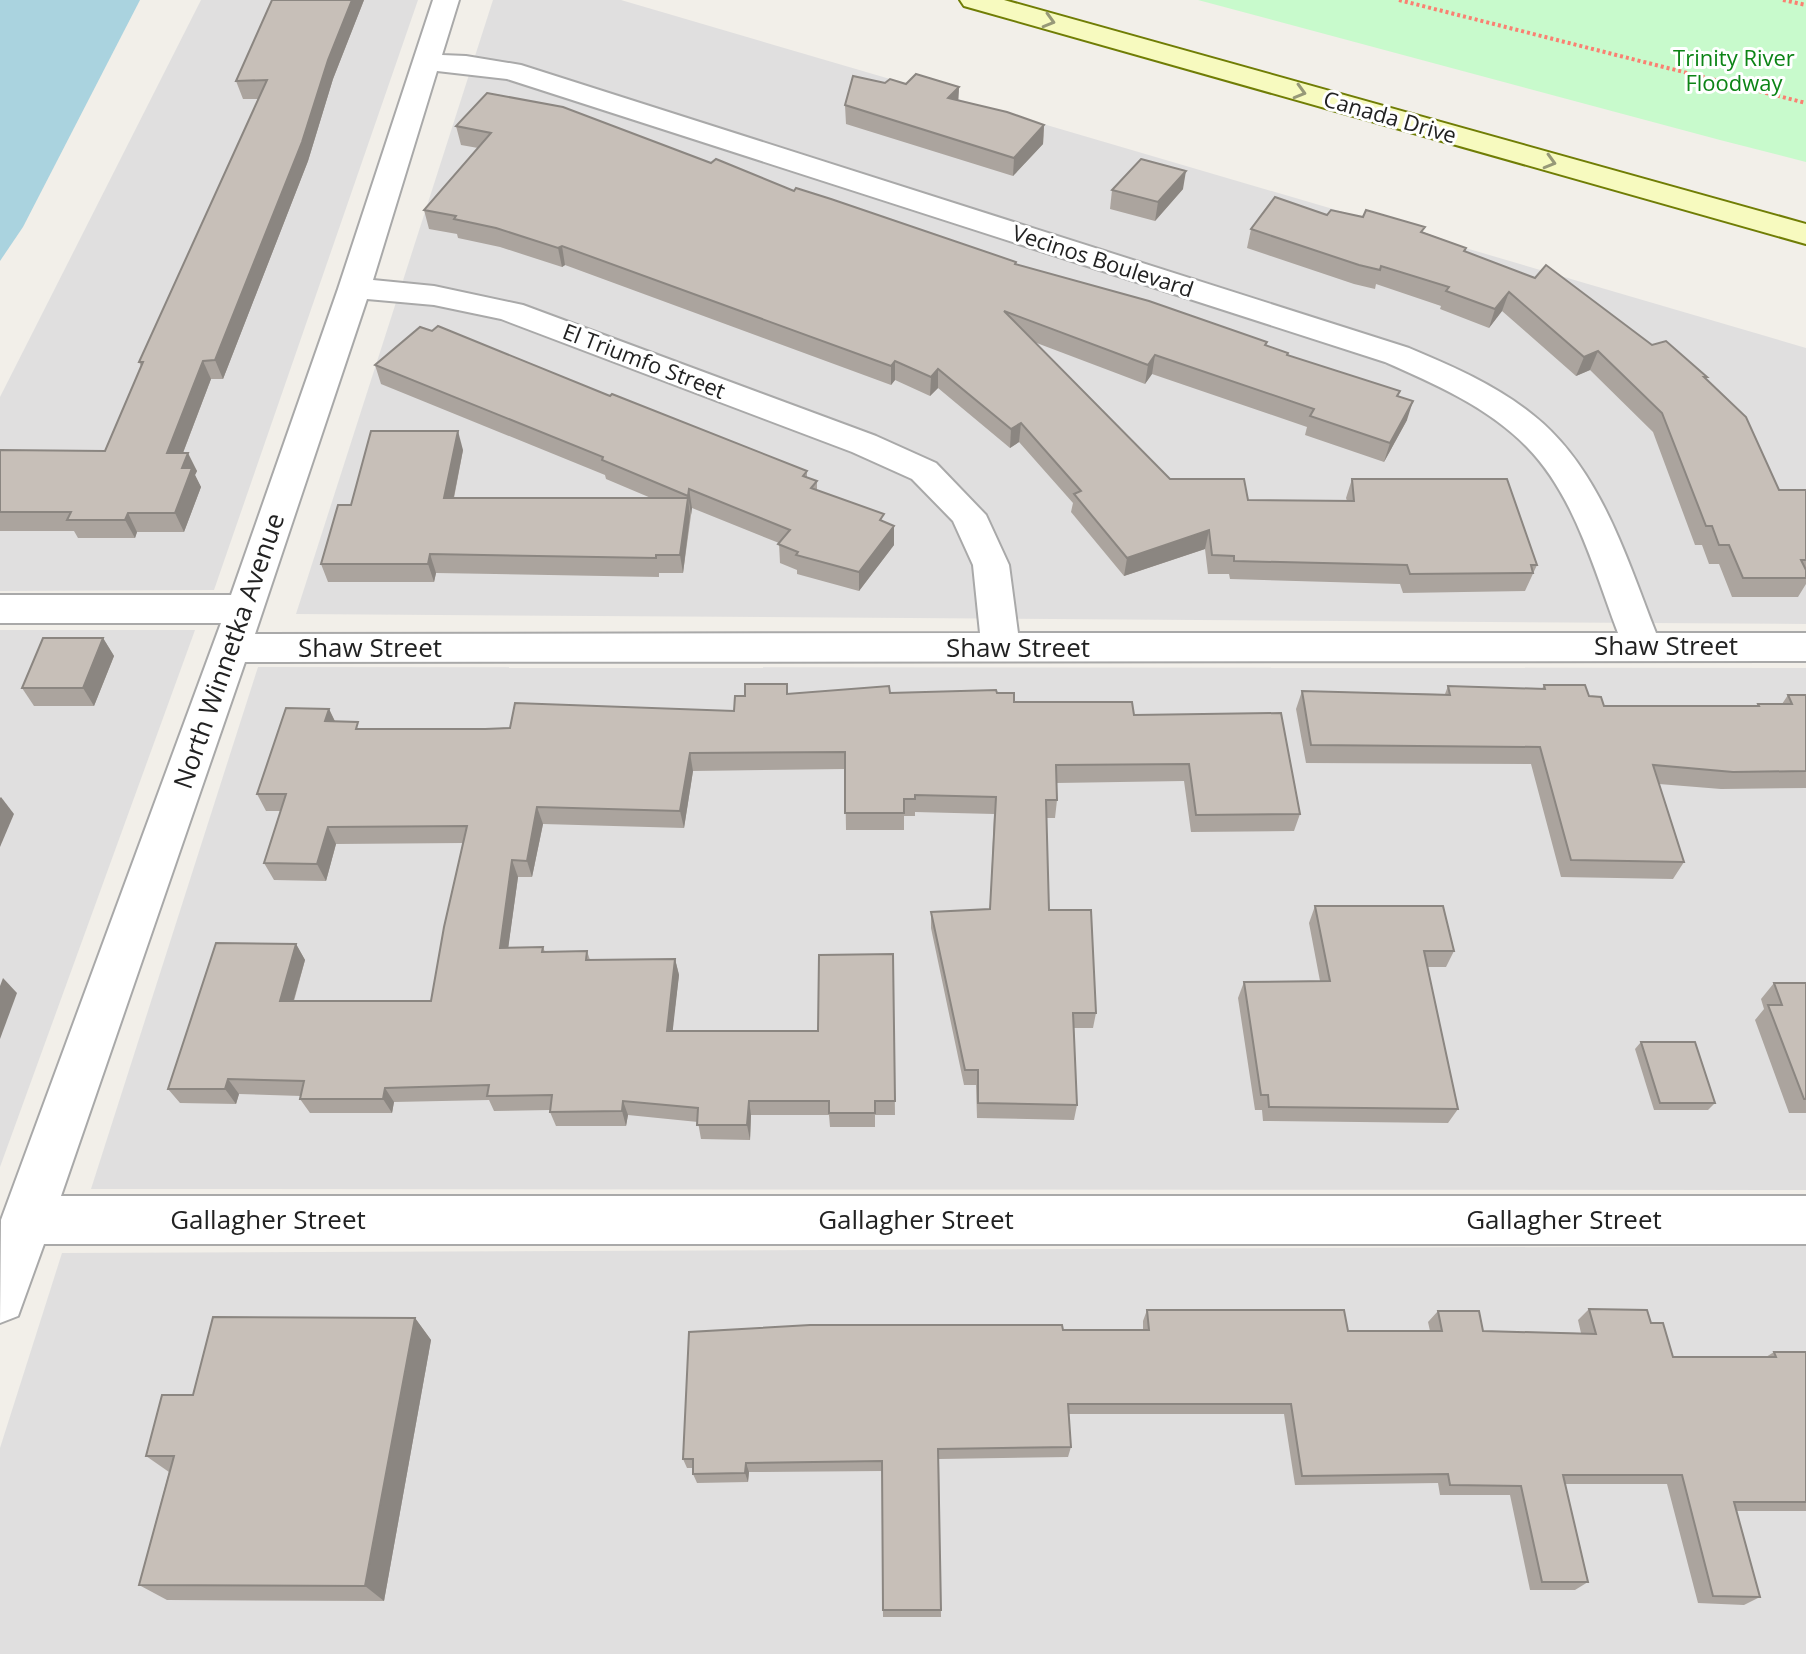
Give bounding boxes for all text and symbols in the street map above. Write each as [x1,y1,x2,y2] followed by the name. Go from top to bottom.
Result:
[1042,12,1056,28] one-way arrow
[1673,42,1795,97] park label: Trinity River Floodway
[1292,82,1306,99] one-way arrow
[1320,83,1460,149] street label: Canada Drive
[1542,153,1556,169] one-way arrow
[1009,217,1198,304] street label: Vecinos Boulevard
[559,315,730,405] street label: El Triumfo Street
[164,508,292,793] street label: North Winnetka Avenue
[1594,627,1738,663] street label: Shaw Street
[298,629,442,665] street label: Shaw Street
[946,629,1090,665] street label: Shaw Street
[170,1201,366,1237] street label: Gallagher Street
[818,1201,1014,1237] street label: Gallagher Street
[1466,1201,1662,1237] street label: Gallagher Street

